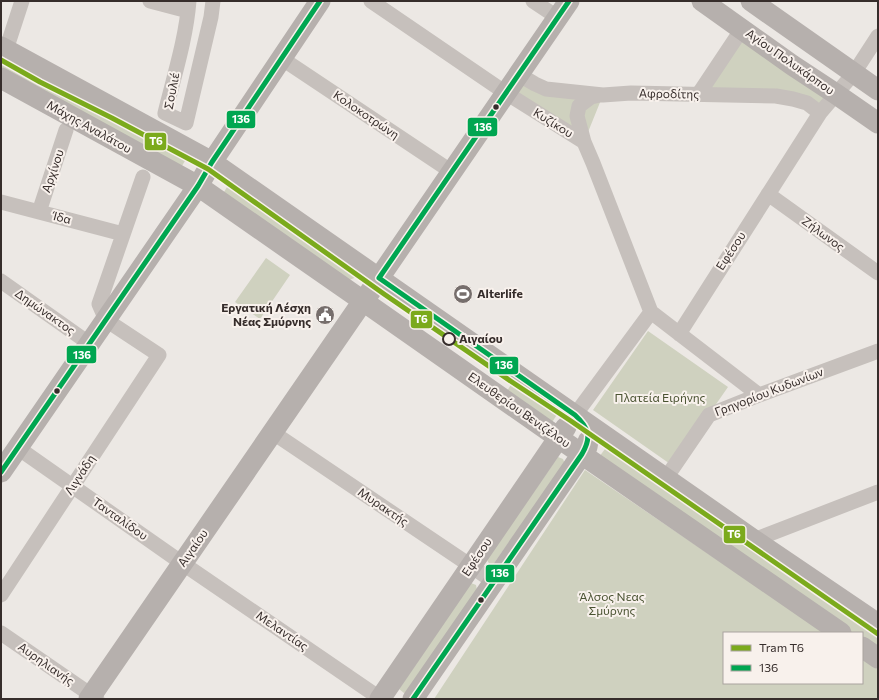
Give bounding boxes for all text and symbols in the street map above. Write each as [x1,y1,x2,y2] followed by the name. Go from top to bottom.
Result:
[744,25,838,97] street label: Αγίου Πολυκάρπου
[161,71,181,110] street label: Σουλιέ
[639,85,699,101] street label: Αφροδίτης
[331,87,402,141] street label: Κολοκοτρώνη
[45,97,134,155] street label: Μάχης Αναλάτου
[491,102,501,112] unlabelled marker
[531,105,576,140] street label: Κυζίκου
[226,110,256,129] line badge: 136
[232,112,250,125] text: 136
[467,117,498,137] line badge: 136
[474,120,492,133] text: 136
[144,132,167,151] line badge: Τ6
[149,134,163,147] text: Τ6
[38,147,66,194] street label: Αρχίνου
[51,208,73,226] street label: Ίδα
[800,213,848,253] street label: Ζήλωνος
[713,228,748,272] street label: Εφέσου
[452,283,474,305] sports icon: Alterlife
[13,285,78,337] street label: Δημώνακτος
[477,286,523,300] place label: Alterlife
[221,300,311,328] place label: Εργατική Λέσχη Νέας Σμύρνης
[314,304,336,326] public building icon: Εργατική Λέσχη Νέας Σμύρνης
[410,310,433,329] line badge: Τ6
[414,312,428,325] text: Τ6
[459,331,503,345] place label: Αιγαίου
[442,332,456,346] marker: Αιγαίου
[66,345,97,364] line badge: 136
[73,348,91,361] text: 136
[489,356,519,375] line badge: 136
[495,358,513,371] text: 136
[712,364,825,418] street label: Γρηγορίου Κυδωνίων
[466,369,574,450] street label: Ελευθερίου Βενιζέλου
[52,386,62,396] unlabelled marker
[615,390,706,404] park label: Πλατεία Ειρήνης
[61,452,97,497] street label: Λιγνάδη
[356,484,411,528] street label: Μυρακτής
[90,494,151,542] street label: Τανταλίδου
[723,525,746,544] line badge: Τ6
[174,526,210,569] street label: Αιγαίου
[727,527,741,540] text: Τ6
[458,534,494,578] street label: Εφέσου
[485,564,515,583] line badge: 136
[491,566,509,579] text: 136
[578,589,645,617] park label: Άλσος Νεας Σμύρνης
[476,595,486,605] unlabelled marker
[254,608,311,653] street label: Μελαντίας
[723,632,863,684] legend
[16,639,77,688] street label: Αυρηλιανής
[759,640,804,654] text: Tram Τ6
[759,660,778,674] text: 136

